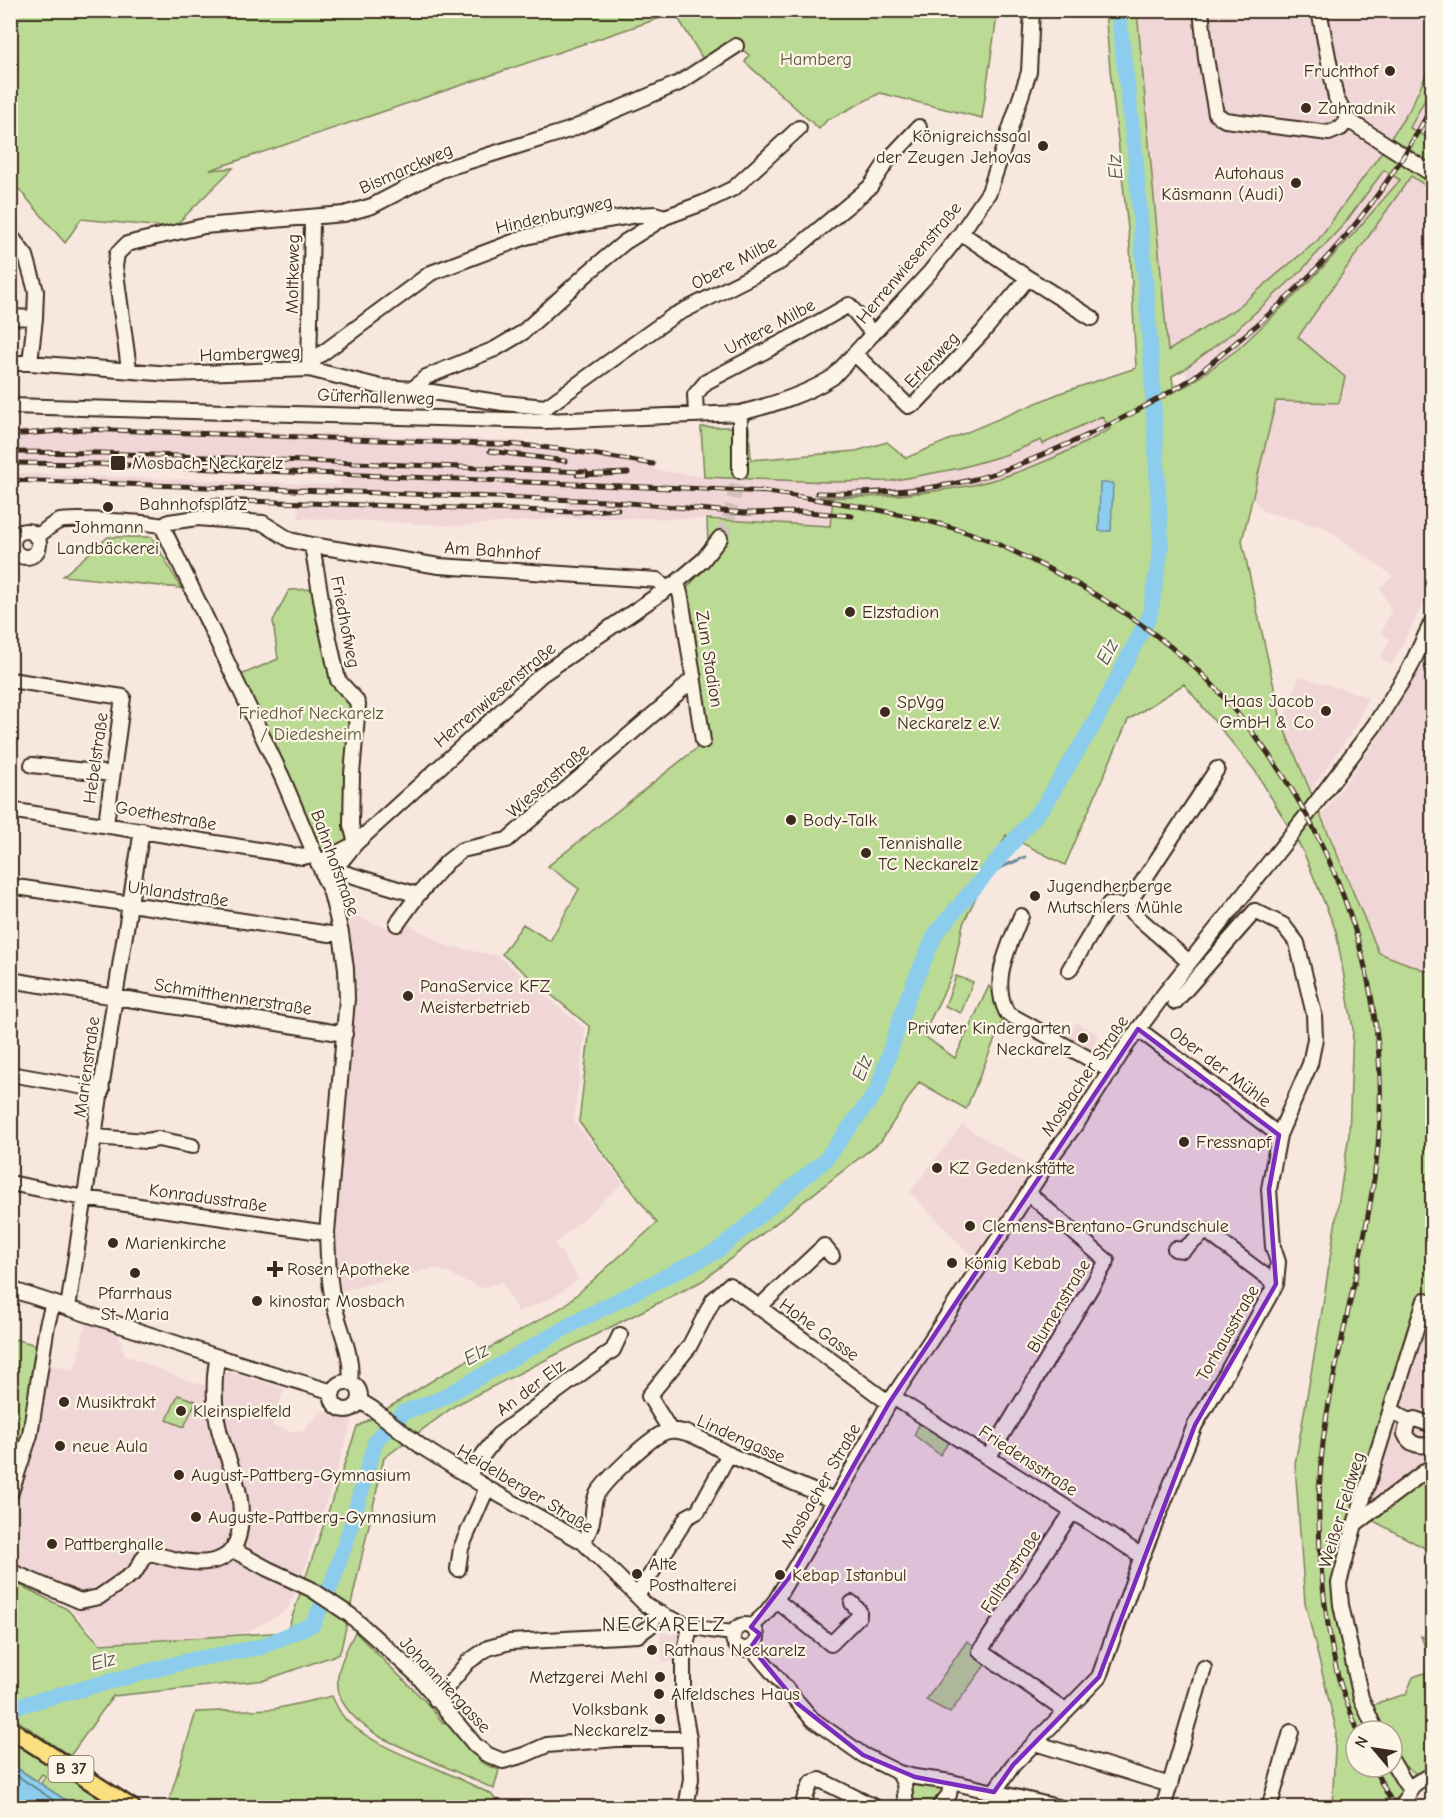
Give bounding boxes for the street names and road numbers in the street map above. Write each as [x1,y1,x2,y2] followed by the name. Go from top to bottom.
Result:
[356,139,456,199] street label: Bismarckweg
[493,191,615,239] street label: Hindenburgweg
[852,198,966,328] street label: Herrenwiesenstraße
[688,232,780,294] street label: Obere Milbe
[282,234,304,314] street label: Moltkeweg
[721,294,819,360] street label: Untere Milbe
[900,328,964,392] street label: Erlenweg
[199,342,301,366] street label: Hambergweg
[317,384,435,410] street label: Güterhallenweg
[139,494,247,515] street label: Bahnhofsplatz
[444,537,541,565] street label: Am Bahnhof
[326,574,364,670] street label: Friedhofweg
[691,609,727,709] street label: Zum Stadion
[430,638,560,752] street label: Herrenwiesenstraße
[79,711,113,805] street label: Hebelstraße
[502,740,594,822] street label: Wiesenstraße
[114,797,218,835] street label: Goethestraße
[306,807,364,919] street label: Bahnhofstraße
[126,877,230,911] street label: Uhlandstraße
[153,974,313,1020] street label: Schmitthennerstraße
[1037,1012,1133,1140] street label: Mosbacher Straße
[70,1015,104,1119] street label: Marienstraße
[1165,1022,1275,1112] street label: Ober der Mühle
[148,1179,268,1217] street label: Konradusstraße
[1023,1255,1095,1357] street label: Blumenstraße
[1192,1281,1264,1385] street label: Torhausstraße
[775,1294,863,1366] street label: Hohe Gasse
[492,1355,570,1421] street label: An der Elz
[694,1410,788,1468] street label: Lindengasse
[777,1420,865,1552] street label: Mosbacher Straße
[975,1421,1081,1501] street label: Friedensstraße
[453,1440,597,1538] street label: Heidelberger Straße
[1314,1450,1370,1570] street label: Weißer Feldweg
[976,1526,1046,1618] street label: Falltorstraße
[395,1633,495,1737] street label: Johannitergasse
[48,1756,94,1782] road number: B 37

